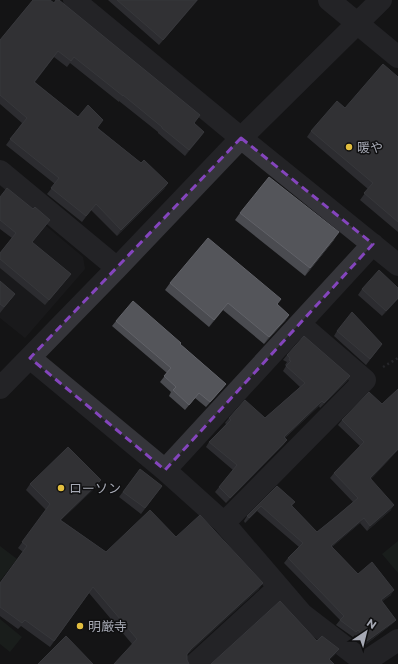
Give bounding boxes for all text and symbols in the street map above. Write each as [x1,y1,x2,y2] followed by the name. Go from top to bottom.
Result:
[357,139,383,155] place label: 暖や
[344,142,354,152] marker: 暖や
[69,480,121,496] place label: ローソン
[56,483,66,493] marker: ローソン
[346,612,386,652] north arrow
[364,616,379,632] text: N
[88,618,127,634] place label: 明厳寺
[75,621,85,631] marker: 明厳寺

